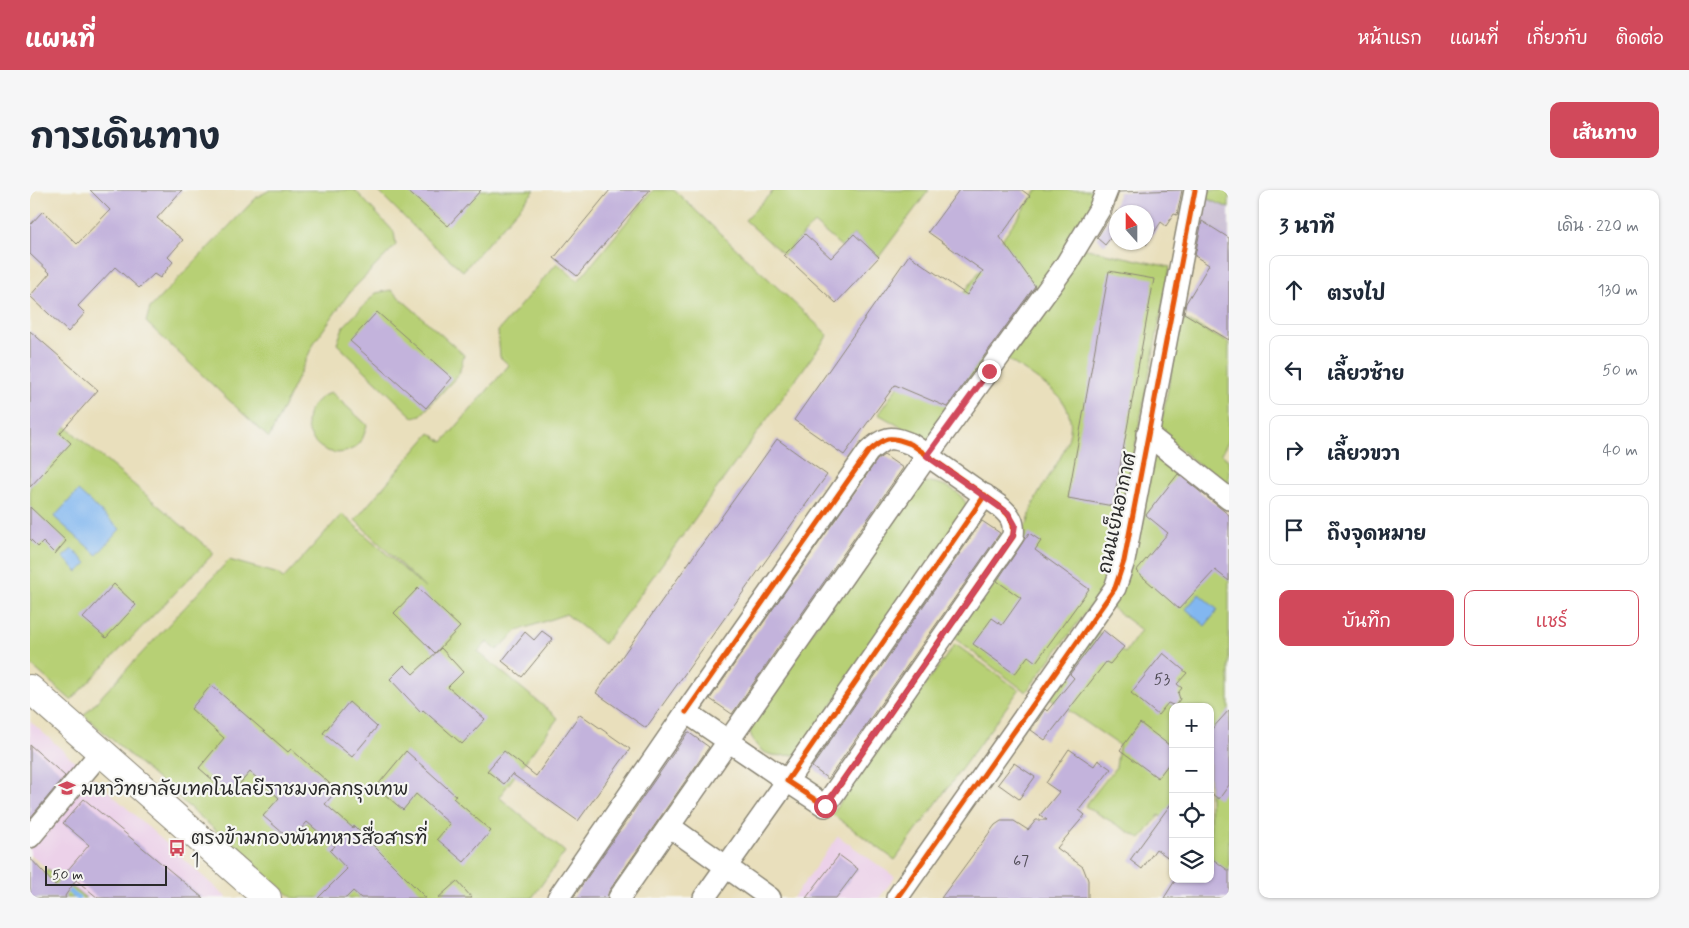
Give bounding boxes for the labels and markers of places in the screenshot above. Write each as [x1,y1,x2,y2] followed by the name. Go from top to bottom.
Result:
[81,776,408,803] place label: มหาวิทยาลัยเทคโนโลยีราชมงคลกรุงเทพ
[57,778,77,798] school or university icon: มหาวิทยาลัยเทคโนโลยีราชมงคลกรุงเทพ
[191,820,428,873] place label: ตรงข้ามกองพันทหารสื่อสารที่ 1
[167,838,187,858] bus stop icon: ตรงข้ามกองพันทหารสื่อสารที่ 1

